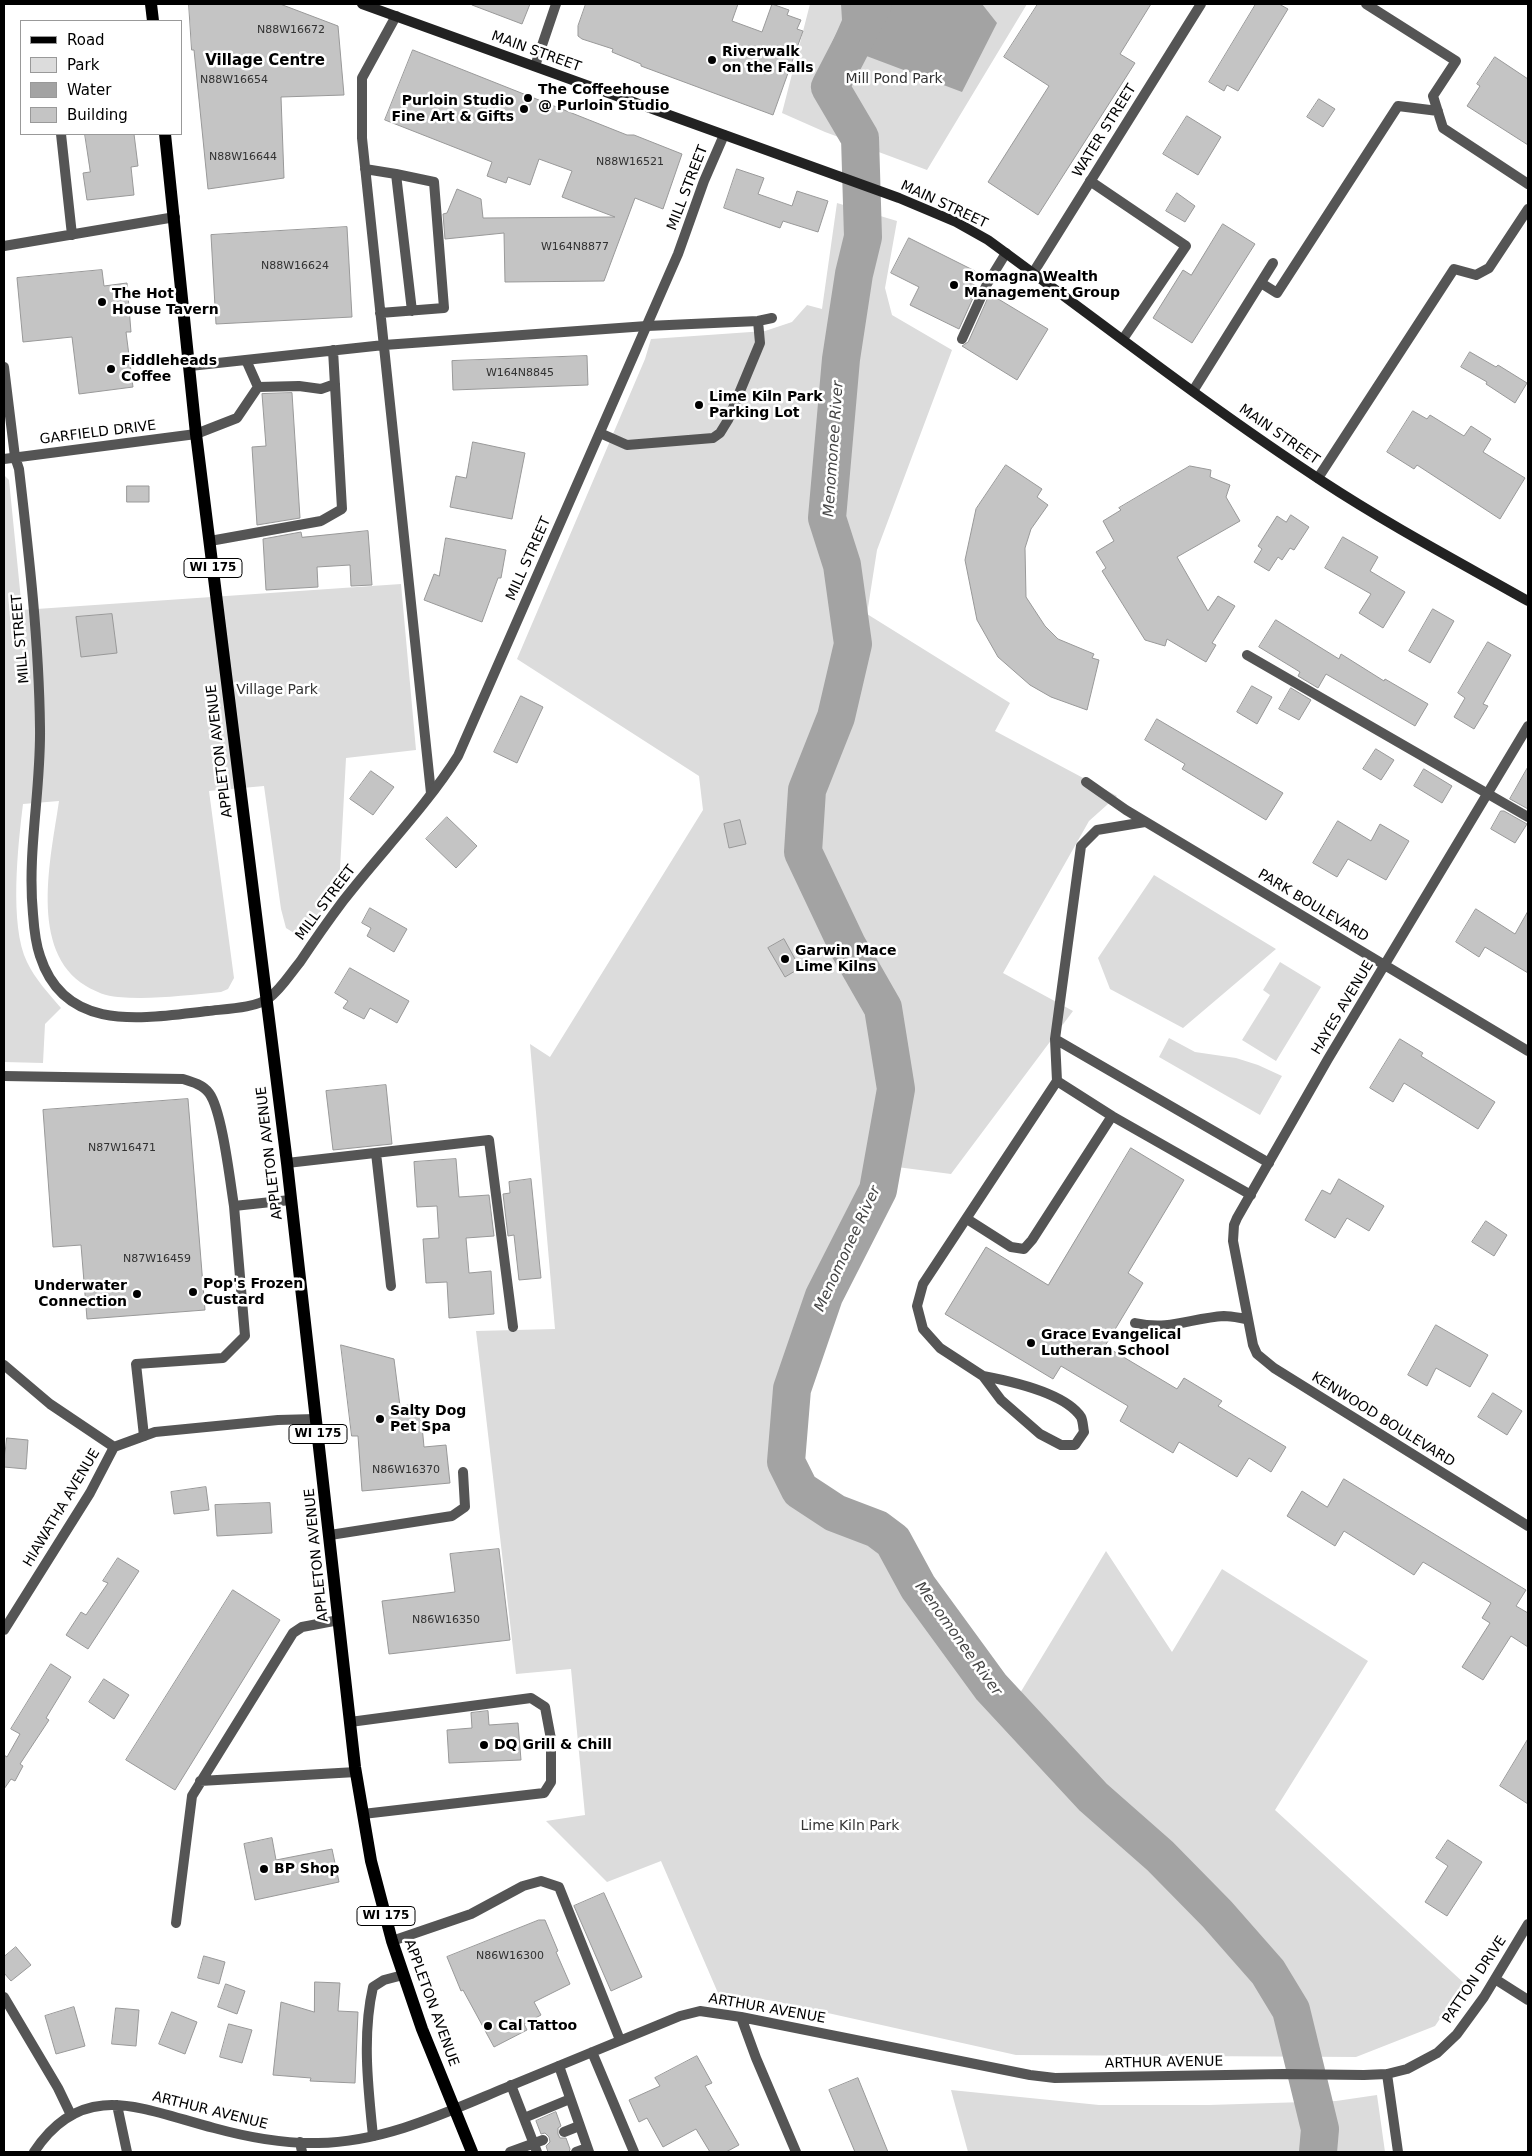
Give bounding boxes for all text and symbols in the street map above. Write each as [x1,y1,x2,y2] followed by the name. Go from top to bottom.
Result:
[20,20,182,135] legend
[257,23,325,37] house number: N88W16672
[489,28,583,76] street label: MAIN STREET
[67,31,105,49] text: Road
[722,44,814,76] place label: Riverwalk on the Falls
[205,52,325,70] district label: Village Centre
[706,54,718,66] marker: Riverwalk on the Falls
[67,56,99,74] text: Park
[845,71,943,87] park label: Mill Pond Park
[200,73,268,87] house number: N88W16654
[67,81,111,99] text: Water
[1070,81,1140,181] street label: WATER STREET
[538,82,669,114] place label: The Coffeehouse @ Purloin Studio
[522,92,534,104] marker: The Coffeehouse @ Purloin Studio
[392,93,514,125] place label: Purloin Studio Fine Art & Gifts
[518,103,530,115] marker: Purloin Studio Fine Art & Gifts
[67,106,128,124] text: Building
[664,143,712,233] street label: MILL STREET
[209,150,277,164] house number: N88W16644
[596,155,664,169] house number: N88W16521
[898,177,990,233] street label: MAIN STREET
[541,240,609,254] house number: W164N8877
[261,259,329,273] house number: N88W16624
[964,269,1120,302] place label: Romagna Wealth Management Group
[948,279,960,291] marker: Romagna Wealth Management Group
[112,286,219,318] place label: The Hot House Tavern
[96,296,108,308] marker: The Hot House Tavern
[121,353,217,386] place label: Fiddleheads Coffee
[105,363,117,375] marker: Fiddleheads Coffee
[486,366,554,380] house number: W164N8845
[820,380,848,518] water label: Menomonee River
[709,389,823,422] place label: Lime Kiln Park Parking Lot
[693,399,705,411] marker: Lime Kiln Park Parking Lot
[1236,401,1322,469] street label: MAIN STREET
[39,418,157,448] street label: GARFIELD DRIVE
[503,515,555,603] street label: MILL STREET
[184,558,242,578] road number: WI 175
[9,594,33,684] street label: MILL STREET
[236,682,318,698] park label: Village Park
[203,683,237,819] street label: APPLETON AVENUE
[292,862,360,944] street label: MILL STREET
[1254,866,1372,946] street label: PARK BOULEVARD
[795,943,897,976] place label: Garwin Mace Lime Kilns
[779,953,791,965] marker: Garwin Mace Lime Kilns
[1308,958,1378,1058] street label: HAYES AVENUE
[253,1085,287,1221] street label: APPLETON AVENUE
[88,1141,156,1155] house number: N87W16471
[811,1183,885,1315] water label: Menomonee River
[123,1252,191,1266] house number: N87W16459
[203,1276,303,1308] place label: Pop's Frozen Custard
[34,1278,127,1310] place label: Underwater Connection
[187,1286,199,1298] marker: Pop's Frozen Custard
[131,1288,143,1300] marker: Underwater Connection
[1041,1327,1181,1360] place label: Grace Evangelical Lutheran School
[1025,1337,1037,1349] marker: Grace Evangelical Lutheran School
[1308,1369,1458,1471] street label: KENWOOD BOULEVARD
[390,1403,466,1435] place label: Salty Dog Pet Spa
[374,1413,386,1425] marker: Salty Dog Pet Spa
[289,1425,347,1444] road number: WI 175
[20,1446,104,1570] street label: HIAWATHA AVENUE
[372,1463,440,1477] house number: N86W16370
[302,1487,332,1623] street label: APPLETON AVENUE
[911,1579,1005,1699] water label: Menomonee River
[412,1613,480,1627] house number: N86W16350
[494,1737,612,1753] place label: DQ Grill & Chill
[478,1739,490,1751] marker: DQ Grill & Chill
[801,1818,899,1834] park label: Lime Kiln Park
[274,1861,339,1877] place label: BP Shop
[258,1863,270,1875] marker: BP Shop
[357,1906,415,1925] road number: WI 175
[1440,1933,1510,2027] street label: PATTON DRIVE
[400,1937,462,2069] street label: APPLETON AVENUE
[476,1949,544,1963] house number: N86W16300
[707,1990,827,2028] street label: ARTHUR AVENUE
[498,2018,577,2034] place label: Cal Tattoo
[482,2020,494,2032] marker: Cal Tattoo
[1105,2054,1223,2072] street label: ARTHUR AVENUE
[150,2089,270,2133] street label: ARTHUR AVENUE

